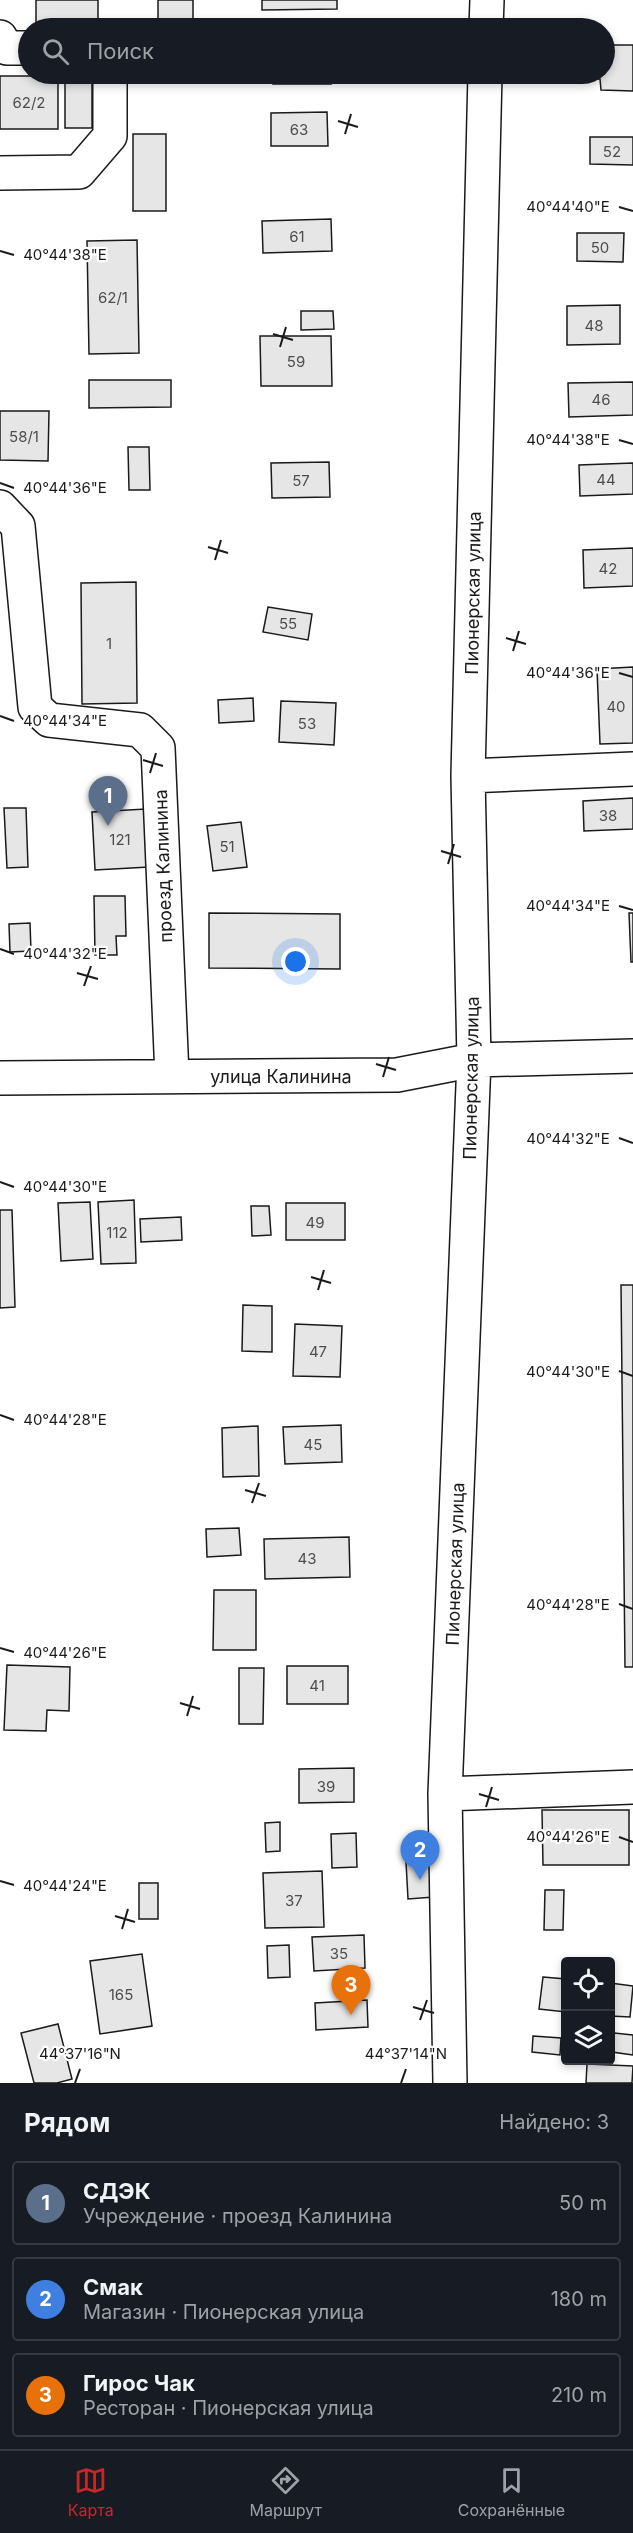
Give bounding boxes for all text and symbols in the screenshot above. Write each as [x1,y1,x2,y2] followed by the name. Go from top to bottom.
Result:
[18,18,615,84] search box
[39,35,72,68] icon: search
[87,38,154,64] text: Поиск
[12,93,46,112] house number: 62/2
[290,120,308,139] house number: 63
[603,142,621,161] house number: 52
[526,197,610,216] text: 40°44'40"E
[289,227,305,246] house number: 61
[591,238,609,257] house number: 50
[23,245,107,264] text: 40°44'38"E
[98,288,128,307] house number: 62/1
[585,316,603,335] house number: 48
[287,352,305,371] house number: 59
[592,390,611,409] house number: 46
[9,427,39,446] house number: 58/1
[526,430,610,449] text: 40°44'38"E
[596,470,616,489] house number: 44
[292,471,310,490] house number: 57
[23,478,107,497] text: 40°44'36"E
[461,511,485,675] street label: Пионерская улица
[599,559,617,578] house number: 42
[279,614,297,633] house number: 55
[106,634,112,653] house number: 1
[526,663,610,682] text: 40°44'36"E
[606,697,626,716] house number: 40
[23,711,107,730] text: 40°44'34"E
[298,714,316,733] house number: 53
[88,776,128,826] pin: 1
[150,789,176,943] street label: проезд Калинина
[599,806,617,825] house number: 38
[109,830,131,849] house number: 121
[219,837,235,856] house number: 51
[526,896,610,915] text: 40°44'34"E
[23,944,107,963] text: 40°44'32"E
[281,947,310,976] your location
[459,996,483,1160] street label: Пионерская улица
[210,1066,352,1087] street label: улица Калинина
[526,1129,610,1148] text: 40°44'32"E
[23,1177,107,1196] text: 40°44'30"E
[306,1213,325,1232] house number: 49
[106,1223,128,1242] house number: 112
[309,1342,327,1361] house number: 47
[526,1362,610,1381] text: 40°44'30"E
[23,1410,107,1429] text: 40°44'28"E
[304,1435,322,1454] house number: 45
[442,1482,468,1646] street label: Пионерская улица
[298,1549,316,1568] house number: 43
[526,1595,610,1614] text: 40°44'28"E
[23,1643,107,1662] text: 40°44'26"E
[309,1676,325,1695] house number: 41
[317,1777,335,1796] house number: 39
[526,1827,610,1846] text: 40°44'26"E
[400,1830,440,1880] pin: 2
[23,1876,107,1895] text: 40°44'24"E
[285,1891,303,1910] house number: 37
[330,1944,348,1963] house number: 35
[561,1957,615,2065] map controls
[561,1957,615,2011] button: locate
[332,1966,370,2015] pin: 3
[109,1985,133,2004] house number: 165
[561,2011,615,2065] button: layers
[39,2044,121,2063] text: 44°37'16"N
[365,2044,447,2063] text: 44°37'14"N
[24,2107,110,2138] text: Рядом
[499,2110,609,2134] text: Найдено: 3
[83,2178,150,2204] text: СДЭК
[41,2191,50,2215] text: 1
[559,2191,607,2215] text: 50 m
[83,2204,392,2228] text: Учреждение · проезд Калинина
[83,2274,143,2300] text: Смак
[39,2287,52,2311] text: 2
[551,2287,607,2311] text: 180 m
[83,2300,364,2324] text: Магазин · Пионерская улица
[83,2370,195,2396] text: Гирос Чак
[39,2383,52,2407] text: 3
[551,2383,607,2407] text: 210 m
[83,2396,374,2420] text: Ресторан · Пионерская улица
[68,2464,114,2520] tab: Карта
[249,2464,322,2520] tab: Маршрут
[458,2464,565,2520] tab: Сохранённые

